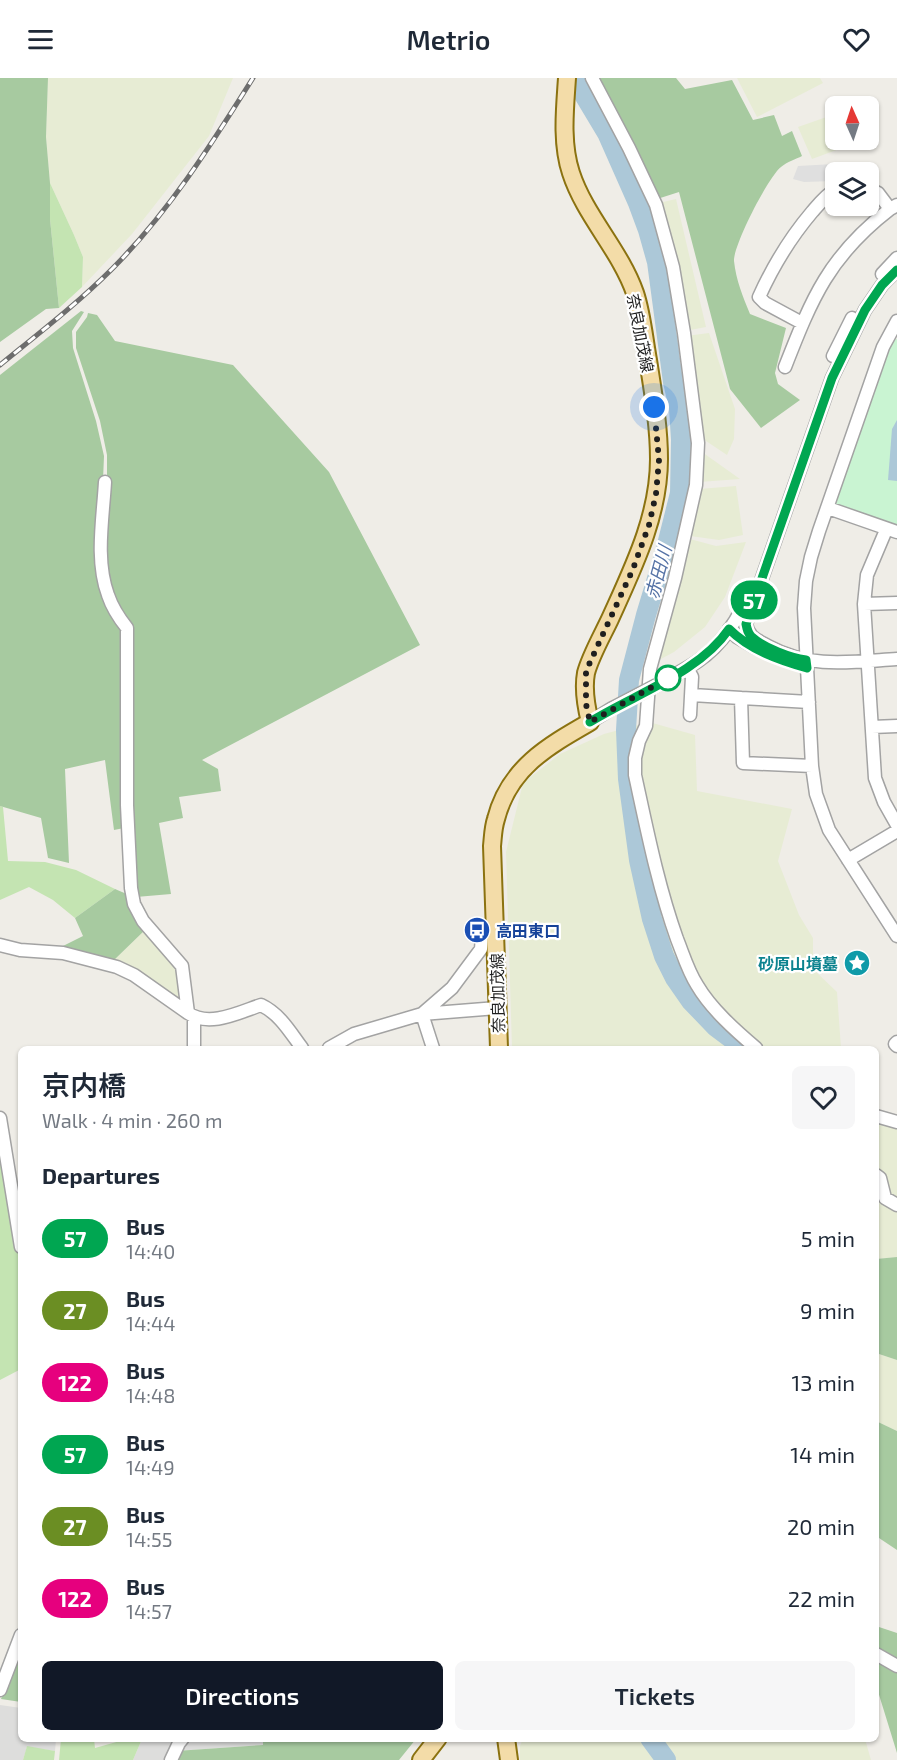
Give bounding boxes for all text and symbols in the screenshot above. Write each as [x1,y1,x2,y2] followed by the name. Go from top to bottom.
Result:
[24,23,57,56] icon: menu
[407,23,490,55] text: Metrio
[840,23,873,56] icon: heart
[825,96,879,150] north arrow
[825,96,879,216] map controls
[825,162,879,216] button: layers
[624,292,658,374] street label: 奈良加茂線
[639,392,669,422] your location
[640,541,676,601] water label: 赤田川
[727,580,781,620] line badge: 57
[743,588,765,613] text: 57
[655,665,681,691] unlabelled marker
[462,915,492,945] bus stop icon: 高田東口
[496,921,560,940] place label: 高田東口
[842,948,872,978] place icon: 砂原山墳墓
[487,953,507,1033] street label: 奈良加茂線
[758,954,838,973] place label: 砂原山墳墓
[792,1066,855,1129] button: heart
[42,1068,126,1102] text: 京内橋
[42,1108,222,1132] text: Walk · 4 min · 260 m
[42,1162,160,1188] text: Departures
[126,1213,165,1239] text: Bus
[801,1225,855,1251] text: 5 min
[64,1226,86,1251] text: 57
[126,1239,175,1263] text: 14:40
[126,1285,165,1311] text: Bus
[800,1297,855,1323] text: 9 min
[63,1298,87,1323] text: 27
[126,1311,176,1335] text: 14:44
[126,1357,165,1383] text: Bus
[792,1369,855,1395] text: 13 min
[58,1370,92,1395] text: 122
[126,1383,175,1407] text: 14:48
[126,1429,165,1455] text: Bus
[790,1441,855,1467] text: 14 min
[64,1442,86,1467] text: 57
[126,1455,175,1479] text: 14:49
[126,1501,165,1527] text: Bus
[787,1513,855,1539] text: 20 min
[63,1514,87,1539] text: 27
[126,1527,172,1551] text: 14:55
[126,1573,165,1599] text: Bus
[788,1585,855,1611] text: 22 min
[58,1586,92,1611] text: 122
[126,1599,172,1623] text: 14:57
[42,1661,443,1730] button: Directions
[455,1661,855,1730] button: Tickets

